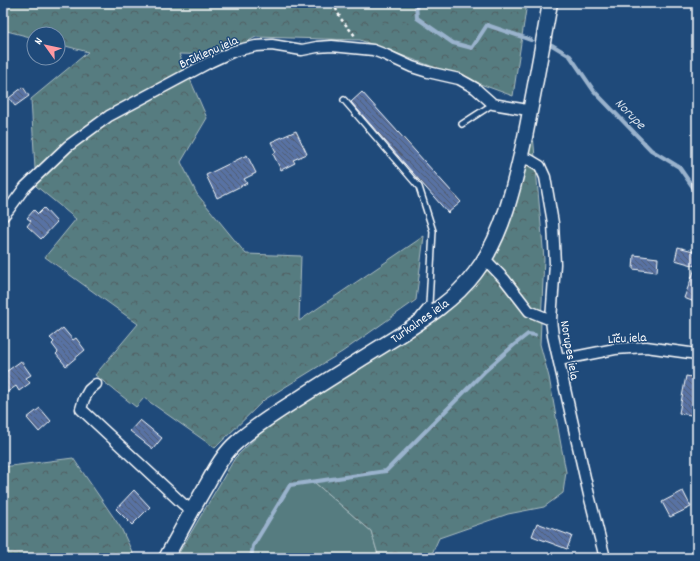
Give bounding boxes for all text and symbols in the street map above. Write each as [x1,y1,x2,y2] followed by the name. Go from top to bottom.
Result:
[26,26,66,66] north arrow
[177,32,242,75] street label: Brūkleņu iela
[31,35,48,48] text: N
[610,94,650,135] water label: Norupe
[387,294,454,349] street label: Turkalnes iela
[554,319,583,383] street label: Norupes iela
[607,329,648,350] street label: Līču iela

